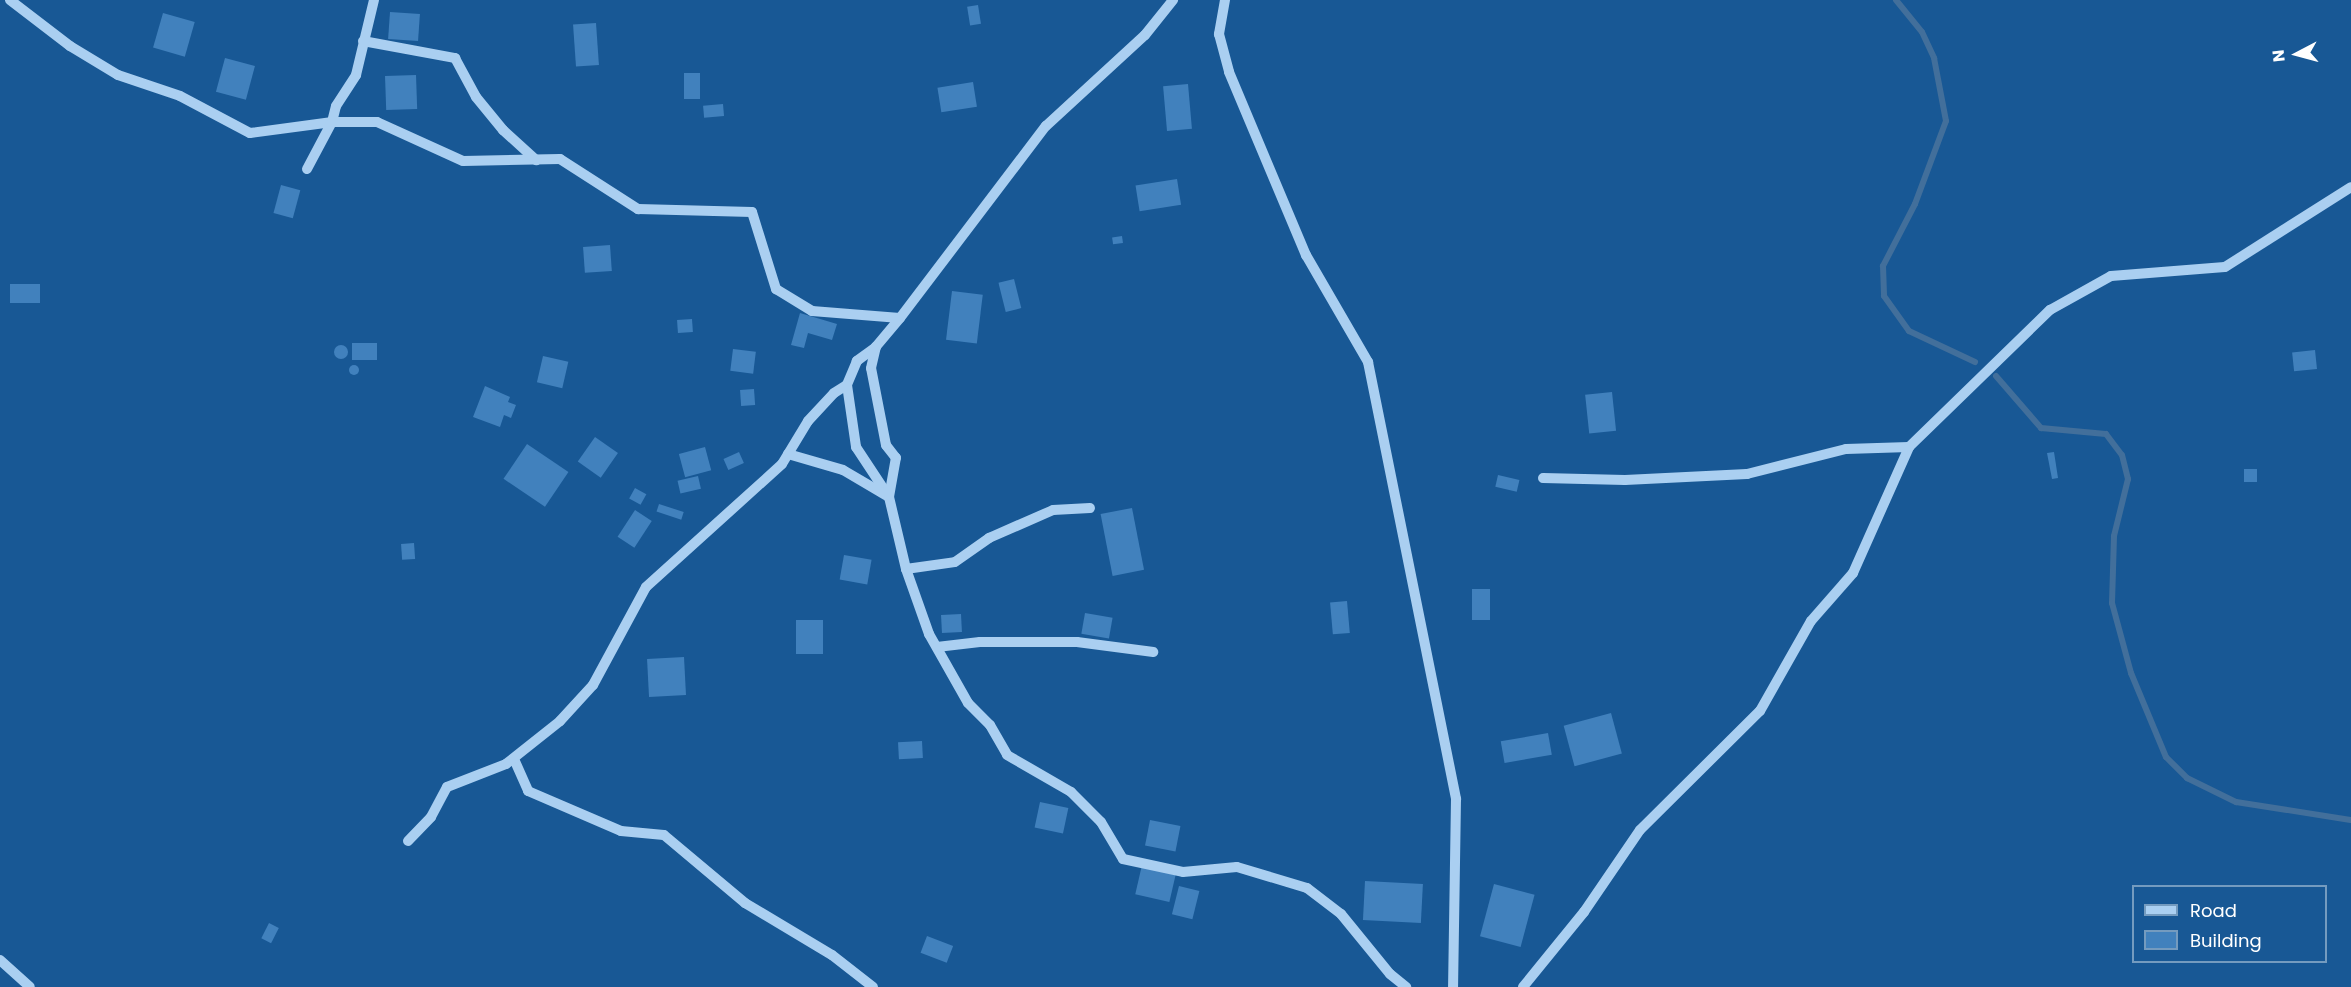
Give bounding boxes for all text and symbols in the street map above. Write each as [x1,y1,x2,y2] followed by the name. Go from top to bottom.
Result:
[2267,24,2327,84] north arrow
[2267,49,2291,63] text: N
[2132,885,2327,963] legend
[2190,898,2237,923] text: Road
[2190,928,2262,953] text: Building

